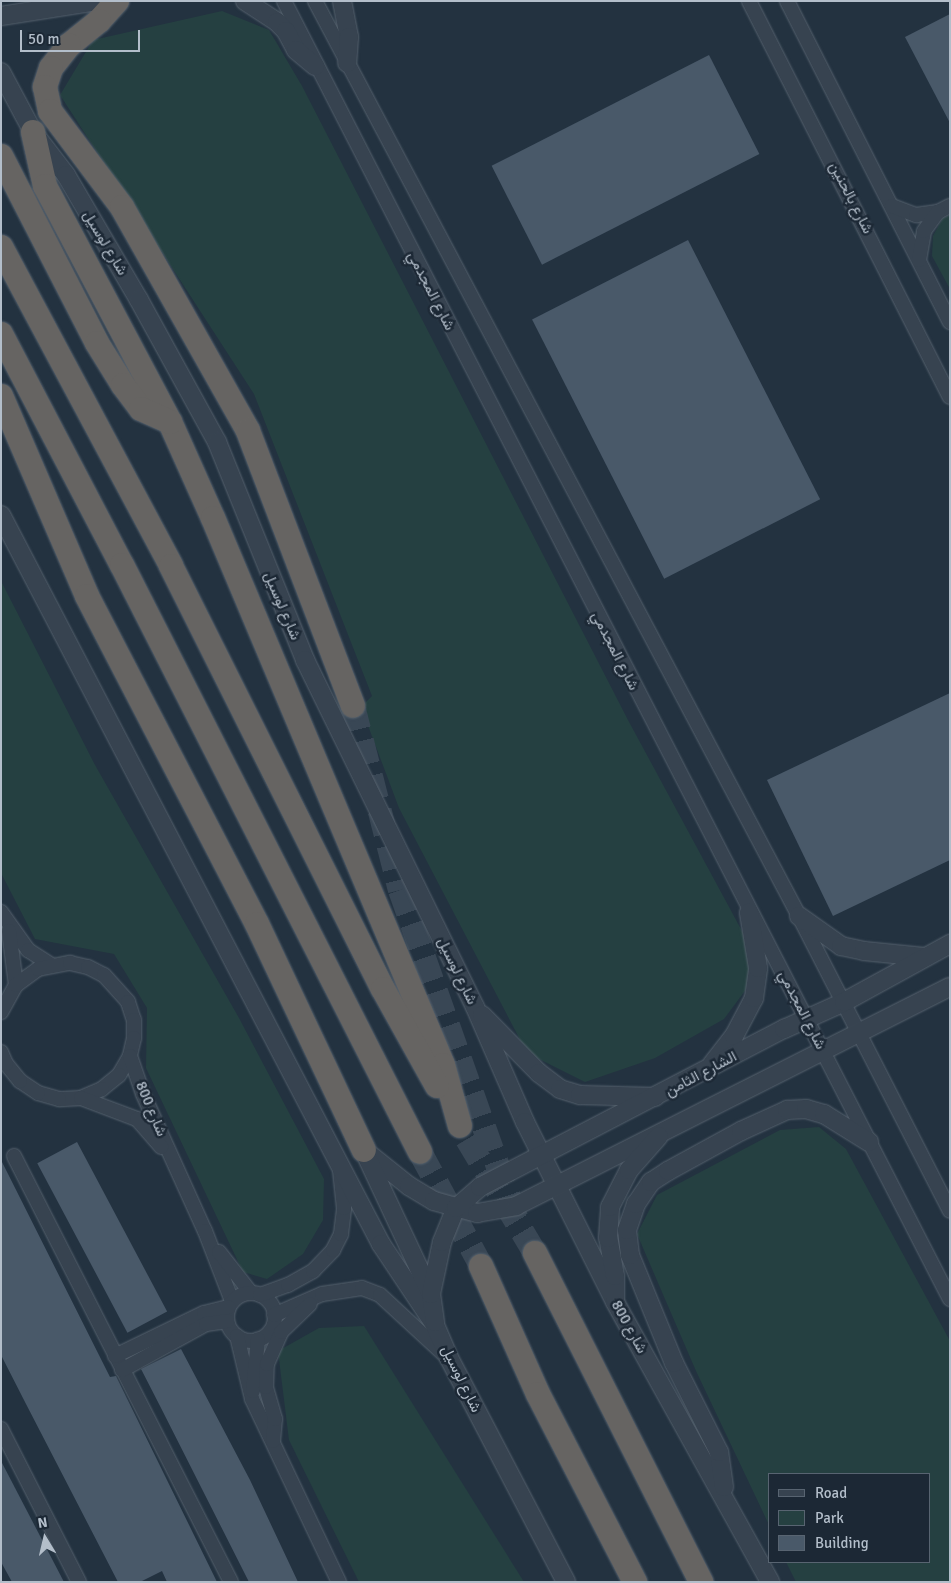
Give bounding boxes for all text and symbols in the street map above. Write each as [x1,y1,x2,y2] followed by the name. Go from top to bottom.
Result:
[22,20,142,52] scale bar
[28,30,59,48] text: 50 m
[825,159,877,237] street label: شارع بالحنين
[79,207,131,279] street label: شارع لوسيل
[403,249,459,333] street label: شارع المجدمي
[260,569,304,643] street label: شارع لوسيل
[587,609,643,693] street label: شارع المجدمي
[433,935,481,1007] street label: شارع لوسيل
[774,968,830,1052] street label: شارع المجدمي
[662,1048,740,1100] street label: الشارع الثامن
[131,1079,171,1139] street label: شارع 800
[607,1297,651,1357] street label: شارع 800
[437,1343,485,1415] street label: شارع لوسيل
[768,1473,931,1563] legend
[815,1484,847,1502] text: Road
[815,1509,844,1527] text: Park
[20,1513,70,1563] north arrow
[36,1514,49,1532] text: N
[815,1534,869,1552] text: Building

